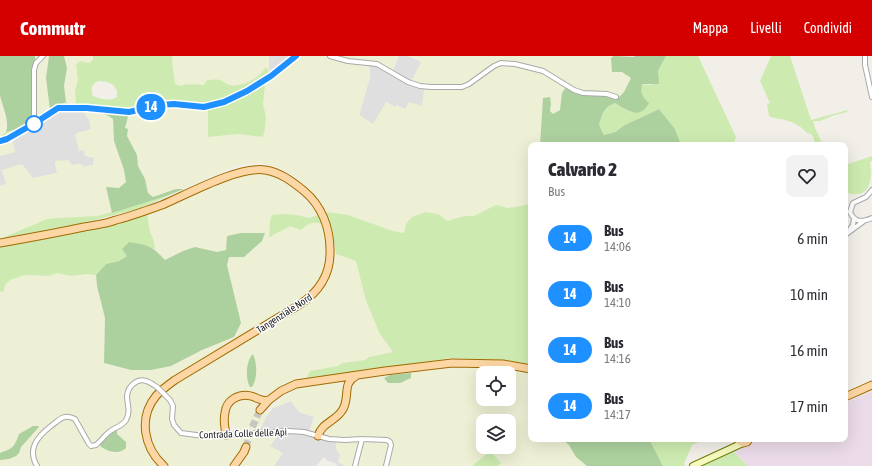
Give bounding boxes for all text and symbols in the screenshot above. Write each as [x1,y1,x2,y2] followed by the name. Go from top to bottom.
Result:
[20,17,85,39] text: Commutr
[693,20,728,36] text: Mappa
[750,20,782,36] text: Livelli
[804,20,852,36] text: Condividi
[133,94,169,120] line badge: 14
[144,99,158,115] text: 14
[25,115,43,133] unlabelled marker
[786,155,828,197] button: heart
[548,158,617,180] text: Calvario 2
[548,184,565,199] text: Bus
[604,222,624,239] text: Bus
[563,230,577,246] text: 14
[797,230,828,247] text: 6 min
[604,239,631,254] text: 14:06
[604,278,624,295] text: Bus
[563,286,577,302] text: 14
[790,286,828,303] text: 10 min
[254,291,314,335] street label: Tangenziale Nord
[604,295,631,310] text: 14:10
[604,334,624,351] text: Bus
[563,342,577,358] text: 14
[790,342,828,359] text: 16 min
[604,351,631,366] text: 14:16
[476,366,516,454] map controls
[476,366,516,406] button: locate
[604,390,624,407] text: Bus
[563,398,577,414] text: 14
[790,398,828,415] text: 17 min
[604,407,631,422] text: 14:17
[476,414,516,454] button: layers
[199,426,287,441] street label: Contrada Colle delle Api

